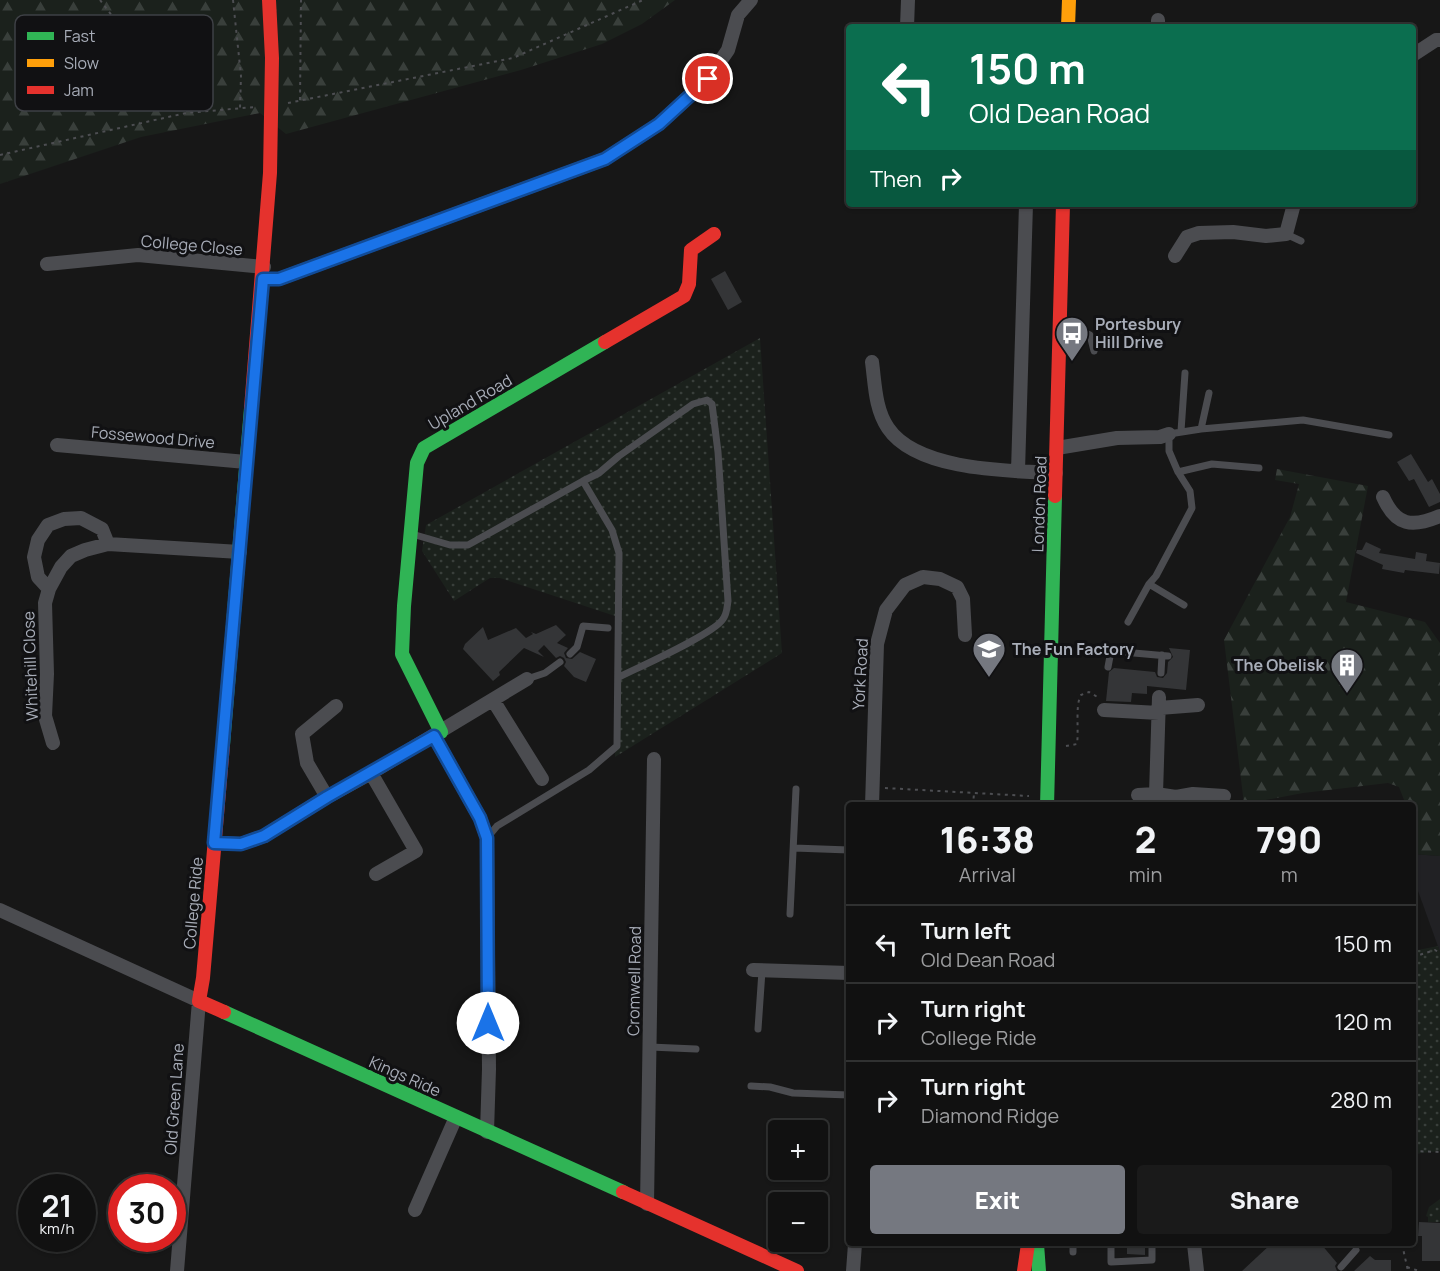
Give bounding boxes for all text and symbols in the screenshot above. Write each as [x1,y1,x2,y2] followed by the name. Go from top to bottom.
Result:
[15,15,213,111] legend
[64,25,95,47] text: Fast
[969,39,1086,97] text: 150 m
[870,48,948,126] icon: left
[64,52,99,74] text: Slow
[682,53,733,104] pin
[691,62,724,95] icon: arrive
[64,79,94,101] text: Jam
[969,94,1150,131] text: Old Dean Road
[934,162,967,195] icon: right
[870,164,922,194] text: Then
[140,230,244,260] street label: College Close
[1095,313,1181,353] place label: Portesbury Hill Drive
[1054,315,1090,362] bus stop icon: Portesbury Hill Drive
[424,369,516,435] street label: Upland Road
[90,421,216,453] street label: Fossewood Drive
[1026,455,1052,553] street label: London Road
[17,611,43,721] street label: Whitehill Close
[971,631,1007,678] school or university icon: The Fun Factory
[847,638,873,710] street label: York Road
[1012,638,1134,660] place label: The Fun Factory
[1329,647,1365,694] building icon: The Obelisk
[1234,654,1324,676] place label: The Obelisk
[940,815,1035,864] text: 16:38
[1135,815,1156,864] text: 2
[1256,815,1322,864] text: 790
[178,856,208,950] street label: College Ride
[959,861,1016,888] text: Arrival
[1129,861,1162,888] text: min
[1281,861,1298,888] text: m
[921,916,1011,946] text: Turn left
[622,926,646,1036] street label: Cromwell Road
[870,928,903,961] icon: left
[1334,929,1392,959] text: 150 m
[921,946,1055,973] text: Old Dean Road
[456,991,520,1055] position arrow
[921,994,1026,1024] text: Turn right
[870,1006,903,1039] icon: right
[1334,1007,1392,1037] text: 120 m
[921,1024,1037,1051] text: College Ride
[159,1042,189,1156] street label: Old Green Lane
[366,1050,444,1102] street label: Kings Ride
[921,1072,1026,1102] text: Turn right
[870,1084,903,1117] icon: right
[1330,1085,1392,1115] text: 280 m
[921,1102,1059,1129] text: Diamond Ridge
[768,1120,828,1252] map controls
[768,1120,828,1180] button: +
[870,1165,1125,1234] button: Exit
[1137,1165,1392,1234] button: Share
[108,1174,186,1252] speed limit sign: 30
[41,1185,73,1226] text: 21
[768,1192,828,1252] button: −
[40,1218,74,1239] text: km/h

